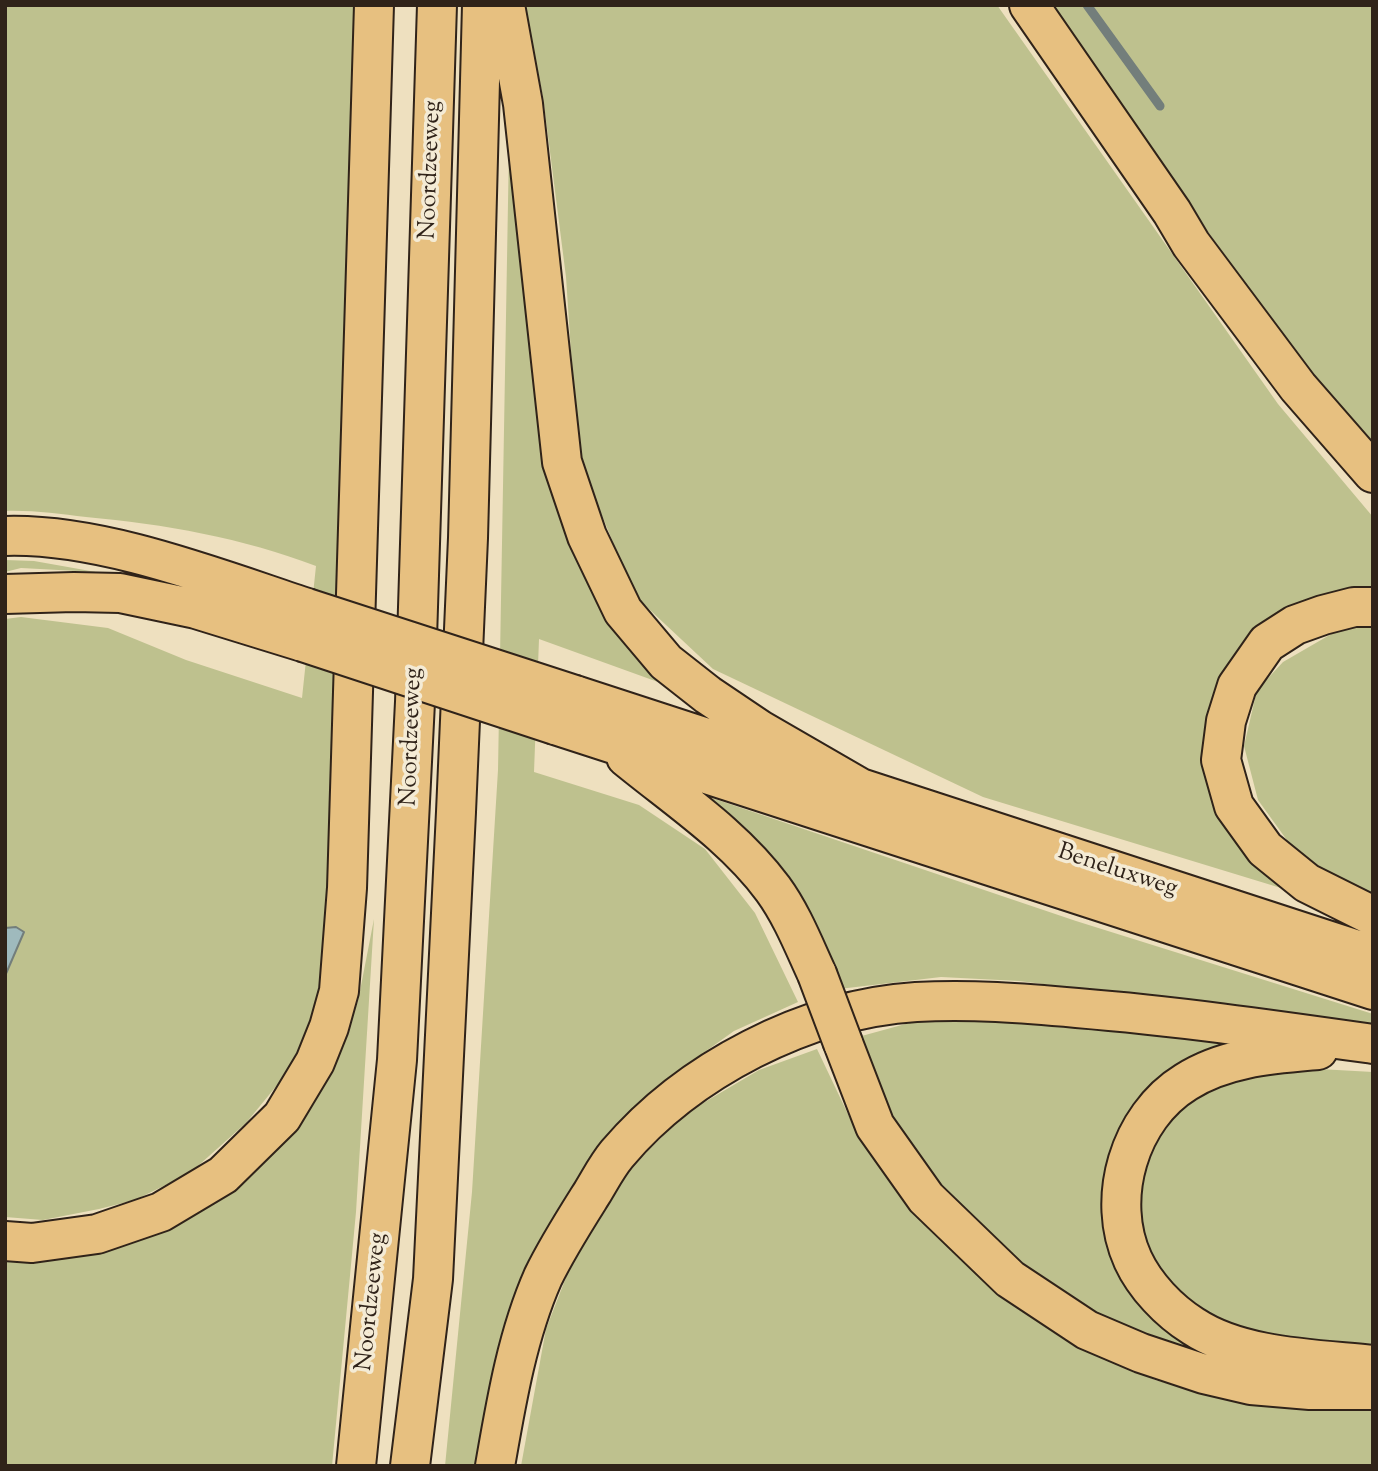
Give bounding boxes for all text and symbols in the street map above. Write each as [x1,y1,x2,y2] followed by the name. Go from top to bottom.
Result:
[415,100,449,240] street label: Noordzeeweg
[396,667,430,807] street label: Noordzeeweg
[1053,839,1181,905] street label: Beneluxweg
[351,1231,395,1373] street label: Noordzeeweg

